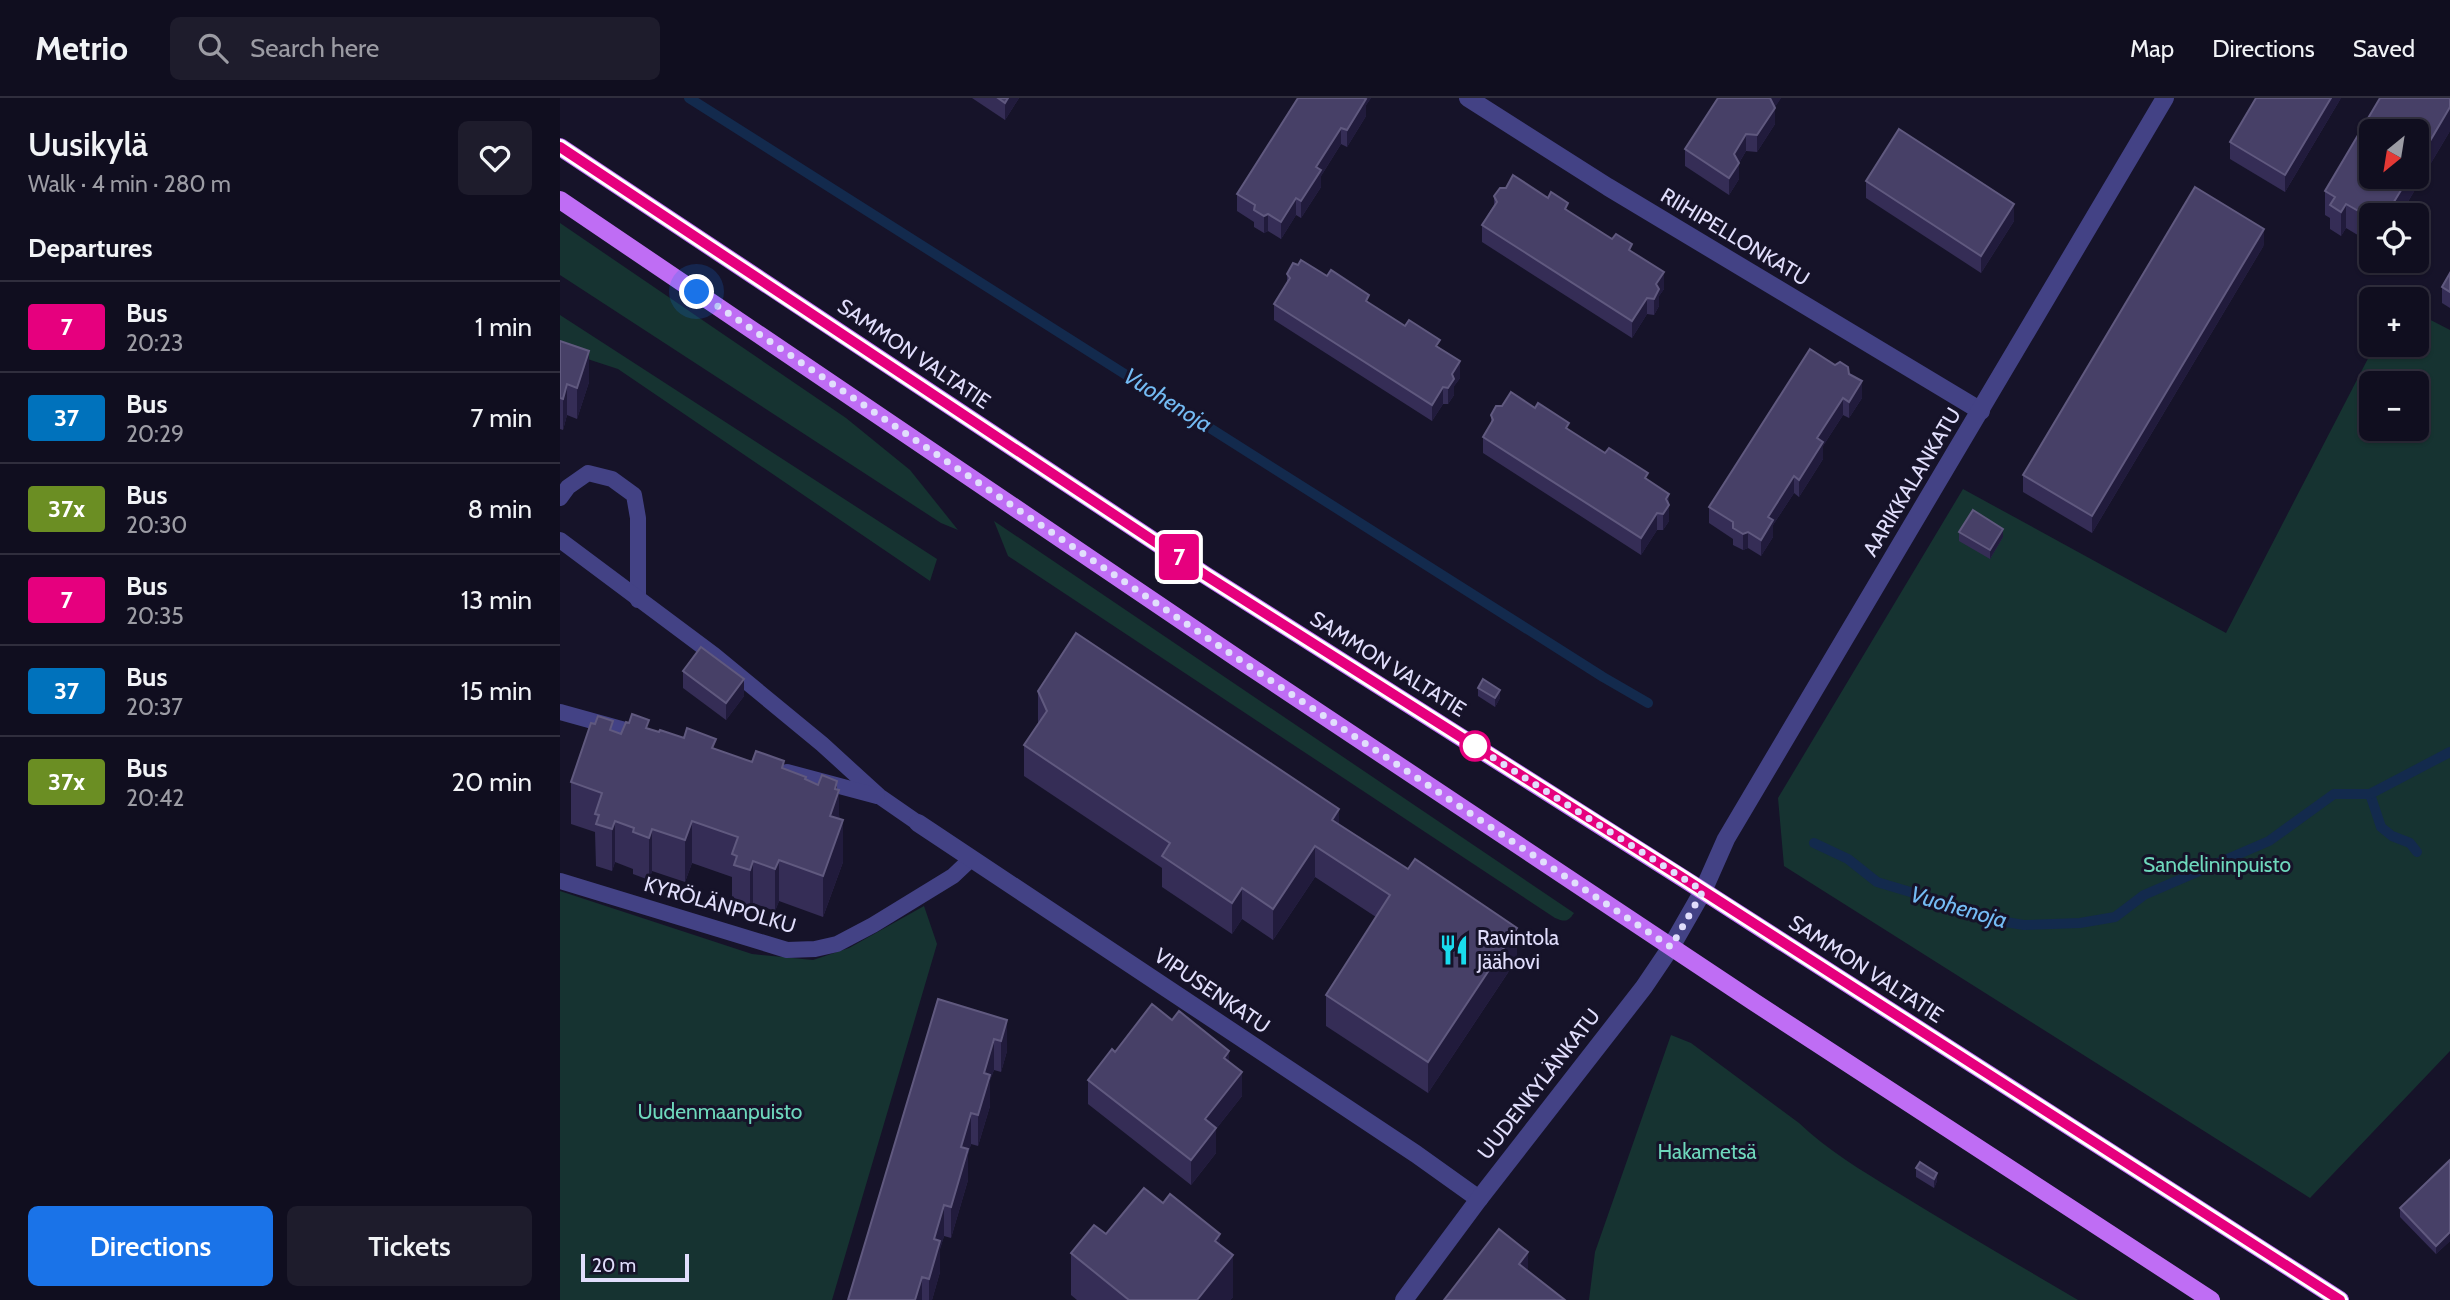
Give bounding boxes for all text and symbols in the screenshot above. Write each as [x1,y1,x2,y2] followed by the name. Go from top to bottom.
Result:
[170,17,660,80] search box
[35,28,128,68] text: Metrio
[194,29,232,67] icon: search
[250,32,379,64] text: Search here
[2130,34,2174,63] text: Map
[2212,34,2315,63] text: Directions
[2353,34,2415,63] text: Saved
[2359,119,2429,189] north arrow
[2359,119,2429,441] map controls
[458,121,532,195] button: heart
[28,124,148,164] text: Uusikylä
[28,170,231,198] text: Walk · 4 min · 280 m
[1656,182,1814,291] street label: RIIHIPELLONKATU
[2359,203,2429,273] button: locate
[28,232,152,264] text: Departures
[679,274,714,309] your location
[2359,287,2429,357] button: +
[833,293,995,414] street label: SAMMON VALTATIE
[126,297,167,329] text: Bus
[475,311,532,343] text: 1 min
[60,312,73,341] text: 7
[126,329,183,357] text: 20:23
[1118,362,1218,438] water label: Vuohenoja
[2359,371,2429,441] button: −
[126,388,167,420] text: Bus
[470,402,532,434] text: 7 min
[54,403,79,432] text: 37
[1857,403,1966,561] street label: AARIKKALANKATU
[126,420,184,448] text: 20:29
[126,479,167,511] text: Bus
[468,493,532,525] text: 8 min
[48,494,85,523] text: 37x
[126,511,187,539] text: 20:30
[1156,534,1202,580] line badge: 7
[1173,542,1185,571] text: 7
[126,570,167,602] text: Bus
[461,584,532,616] text: 13 min
[60,585,73,614] text: 7
[126,602,184,630] text: 20:35
[1306,606,1471,722] street label: SAMMON VALTATIE
[126,661,167,693] text: Bus
[461,675,532,707] text: 15 min
[54,676,79,705] text: 37
[126,693,183,721] text: 20:37
[1460,731,1490,761] unlabelled marker
[126,752,167,784] text: Bus
[452,766,532,798] text: 20 min
[48,767,85,796] text: 37x
[126,784,184,812] text: 20:42
[2143,852,2291,877] park label: Sandelininpuisto
[641,871,799,938] street label: KYRÖLÄNPOLKU
[1907,880,2011,934] water label: Vuohenoja
[1785,909,1948,1028] street label: SAMMON VALTATIE
[1476,925,1559,974] place label: Ravintola Jäähovi
[1437,933,1471,967] restaurant icon: Ravintola Jäähovi
[1150,943,1275,1038] street label: VIPUSENKATU
[1472,1003,1605,1164] street label: UUDENKYLÄNKATU
[638,1099,802,1124] park label: Uudenmaanpuisto
[1657,1139,1757,1164] park label: Hakametsä
[28,1206,273,1286] button: Directions
[287,1206,532,1286] button: Tickets
[581,1251,690,1283] scale bar
[592,1254,636,1277] text: 20 m

